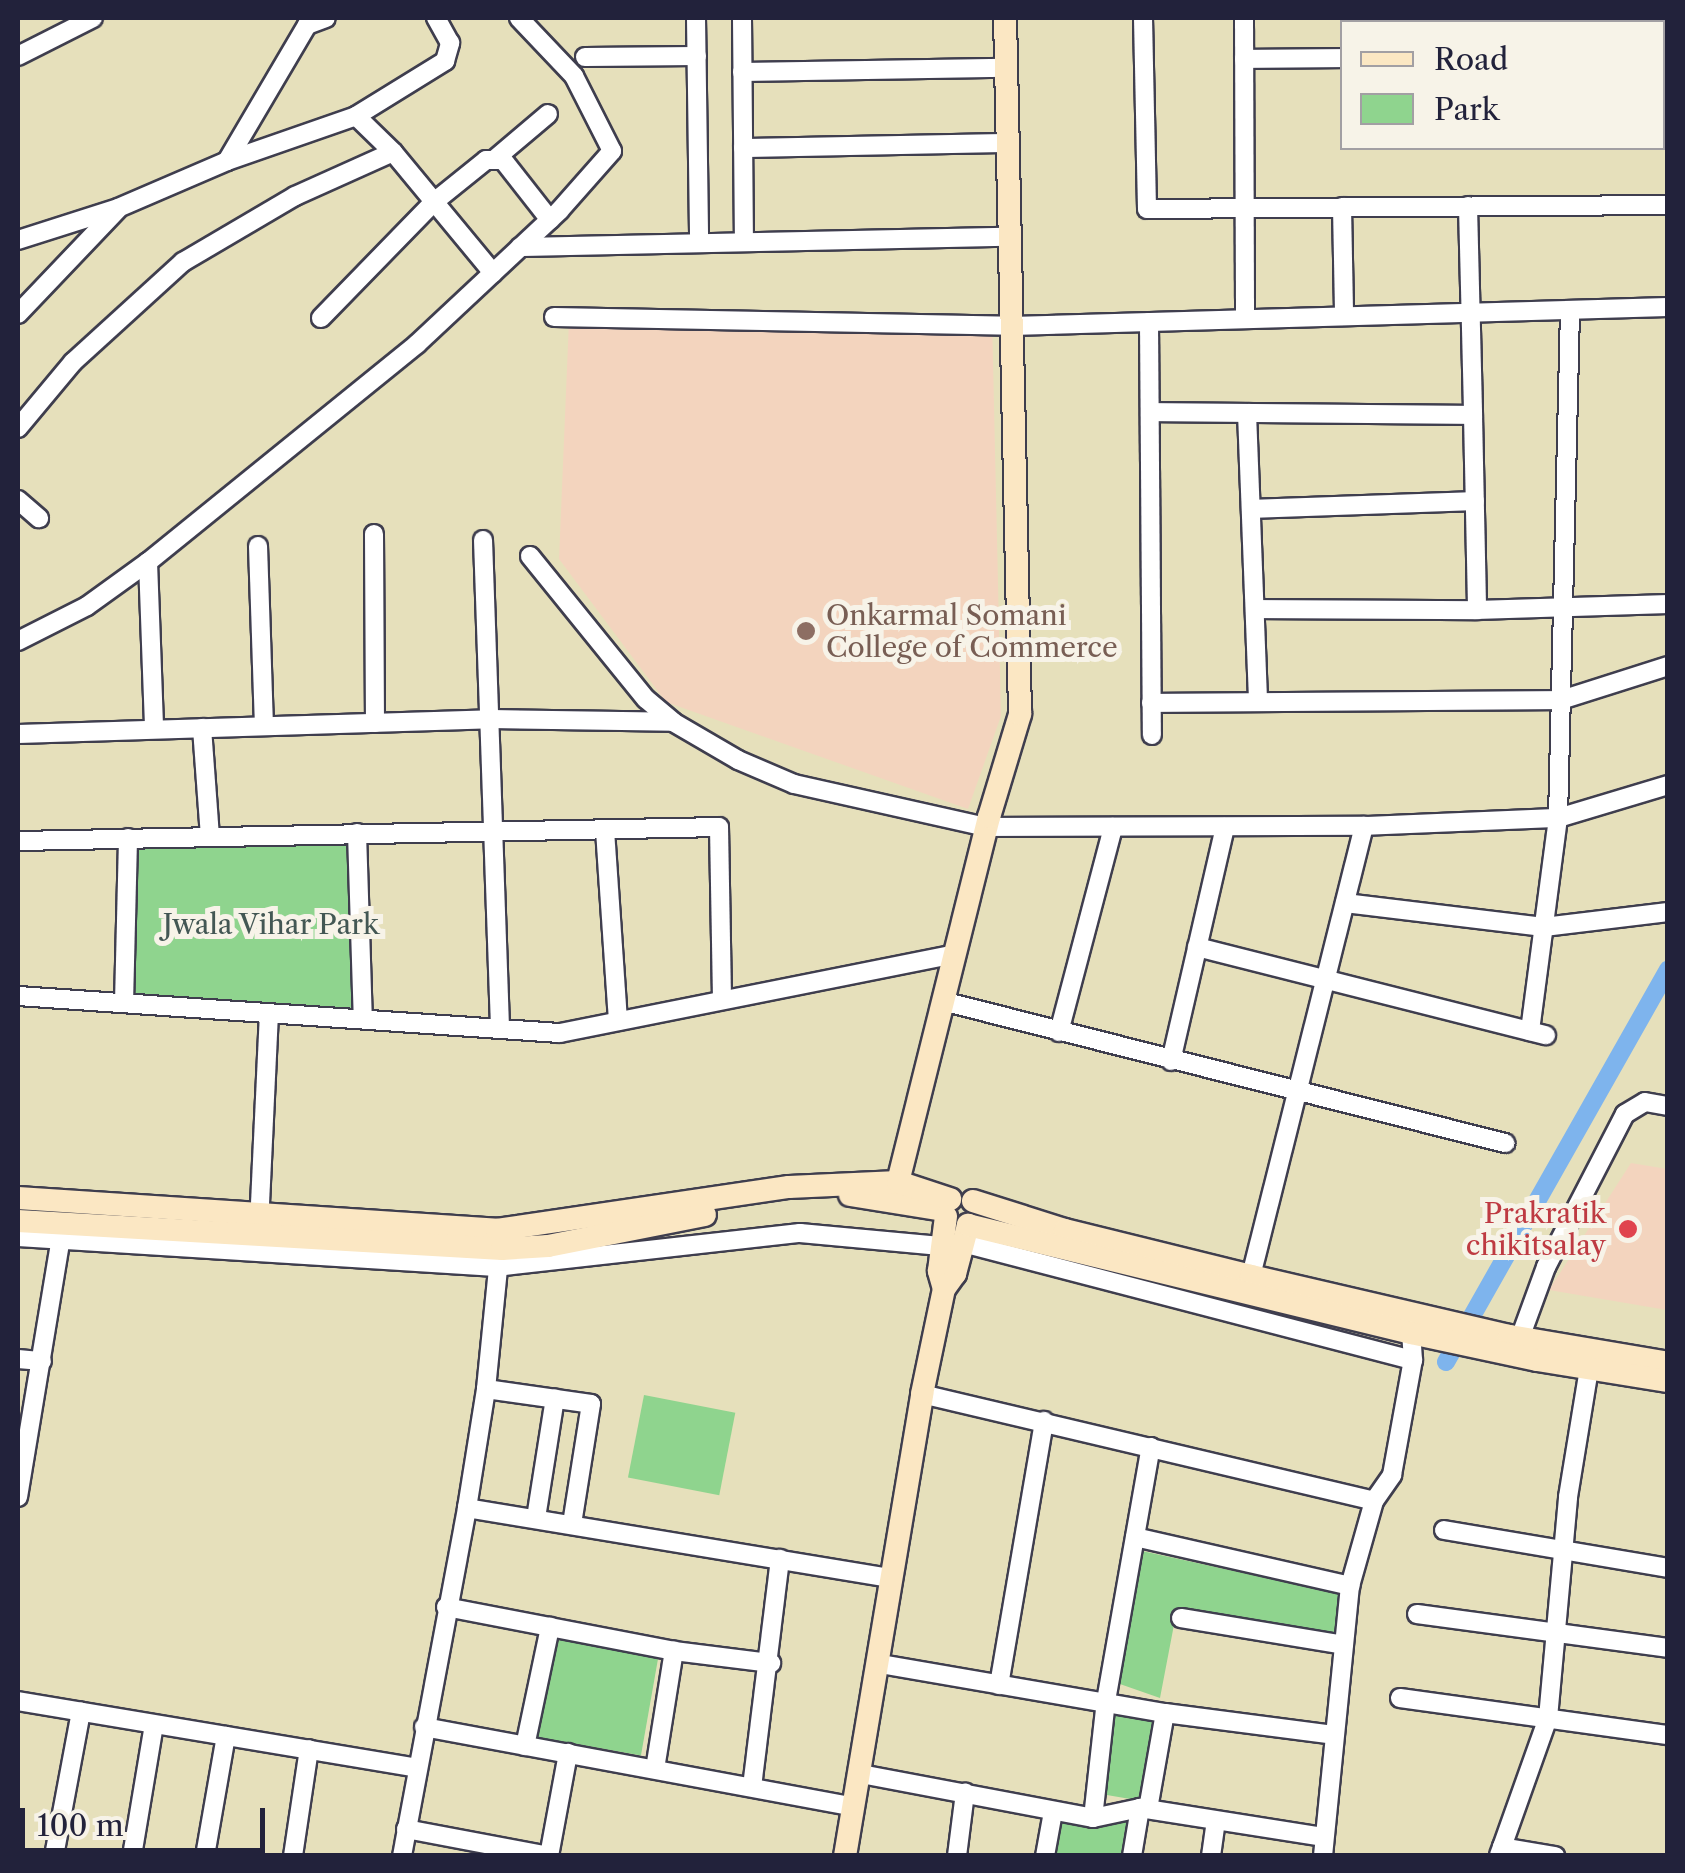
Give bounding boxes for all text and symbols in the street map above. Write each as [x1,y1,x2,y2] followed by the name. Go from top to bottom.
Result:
[1340,20,1665,150] legend
[1434,41,1508,78] text: Road
[1434,91,1499,128] text: Park
[826,598,1118,664] place label: Onkarmal Somani College of Commerce
[795,620,817,642] marker: Onkarmal Somani College of Commerce
[162,907,380,941] park label: Jwala Vihar Park
[1466,1196,1606,1262] place label: Prakratik chikitsalay
[1615,1216,1641,1242] marker: Prakratik chikitsalay
[25,1788,270,1850] scale bar
[37,1807,124,1844] text: 100 m

